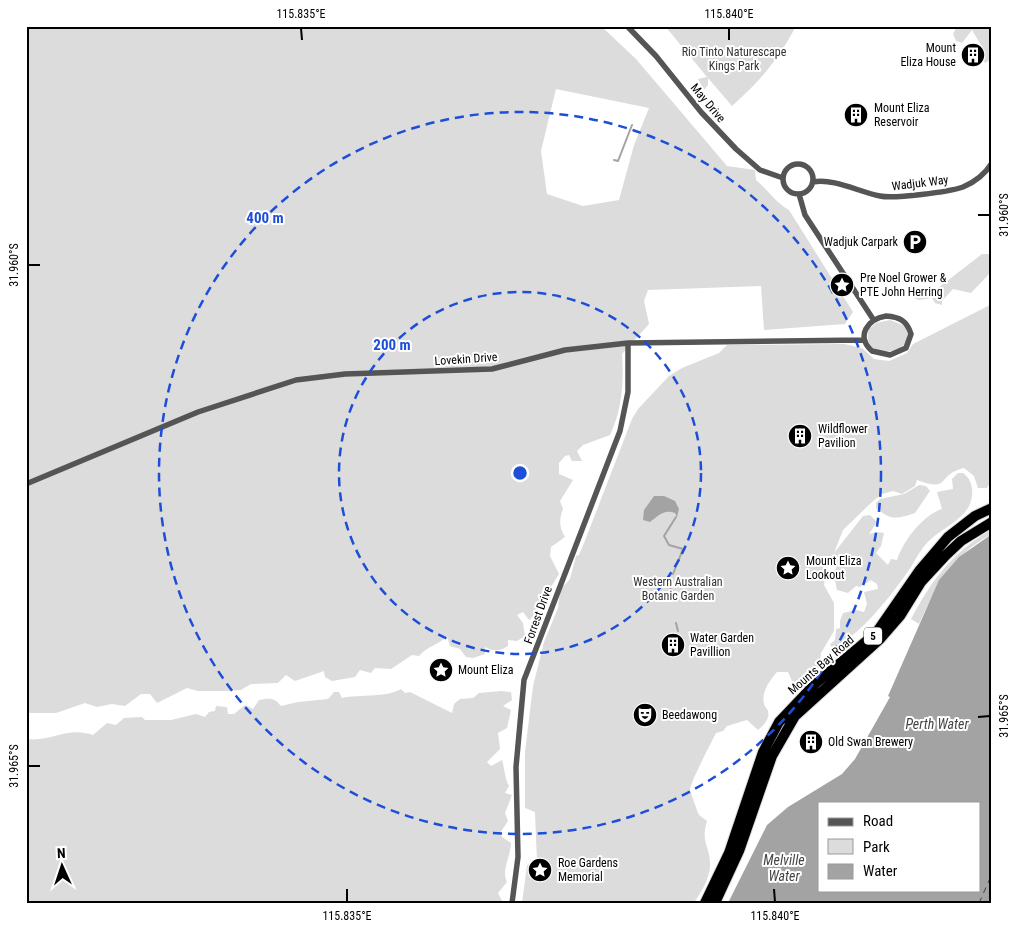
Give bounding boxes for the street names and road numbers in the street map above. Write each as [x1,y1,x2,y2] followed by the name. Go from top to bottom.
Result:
[688,81,729,126] street label: May Drive
[891,173,949,193] street label: Wadjuk Way
[434,350,498,368] street label: Lovekin Drive
[521,584,555,646] street label: Forrest Drive
[864,628,882,644] road number: 5
[785,633,857,697] street label: Mounts Bay Road

